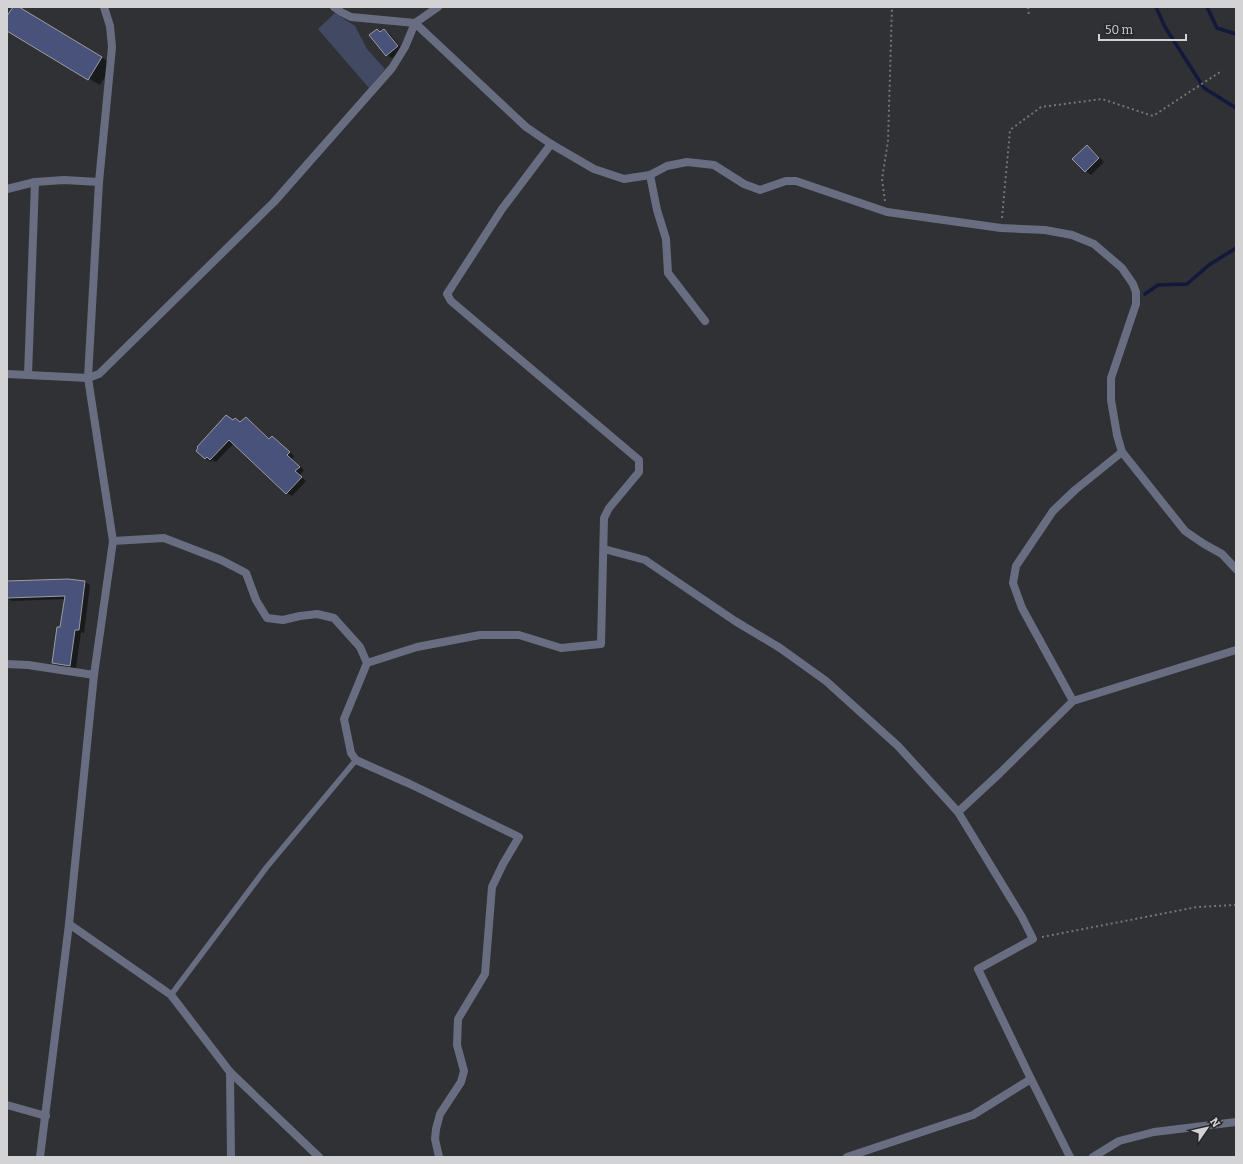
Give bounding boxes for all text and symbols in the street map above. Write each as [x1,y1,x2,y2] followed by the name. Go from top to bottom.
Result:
[1099,16,1186,42] scale bar
[1105,23,1134,37] text: 50 m
[1187,1108,1227,1148] north arrow
[1207,1116,1223,1130] text: N

